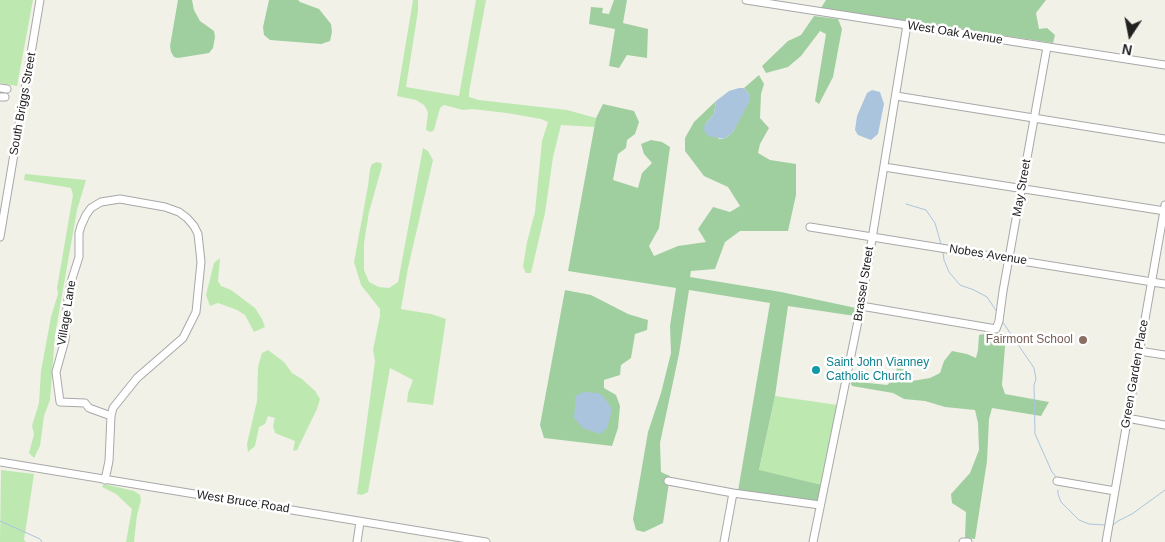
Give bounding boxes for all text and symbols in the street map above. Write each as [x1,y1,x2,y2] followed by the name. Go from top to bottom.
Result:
[1105,10,1155,60] north arrow
[906,18,1004,48] street label: West Oak Avenue
[1121,41,1134,59] text: N
[7,52,39,156] street label: South Briggs Street
[1010,158,1034,218] street label: May Street
[948,242,1028,268] street label: Nobes Avenue
[851,246,877,322] street label: Brassel Street
[55,279,79,347] street label: Village Lane
[1118,319,1152,429] street label: Green Garden Place
[986,333,1073,347] place label: Fairmont School
[1077,334,1089,346] marker: Fairmont School
[826,356,929,384] place label: Saint John Vianney Catholic Church
[810,364,822,376] marker: Saint John Vianney Catholic Church
[196,488,290,516] street label: West Bruce Road

